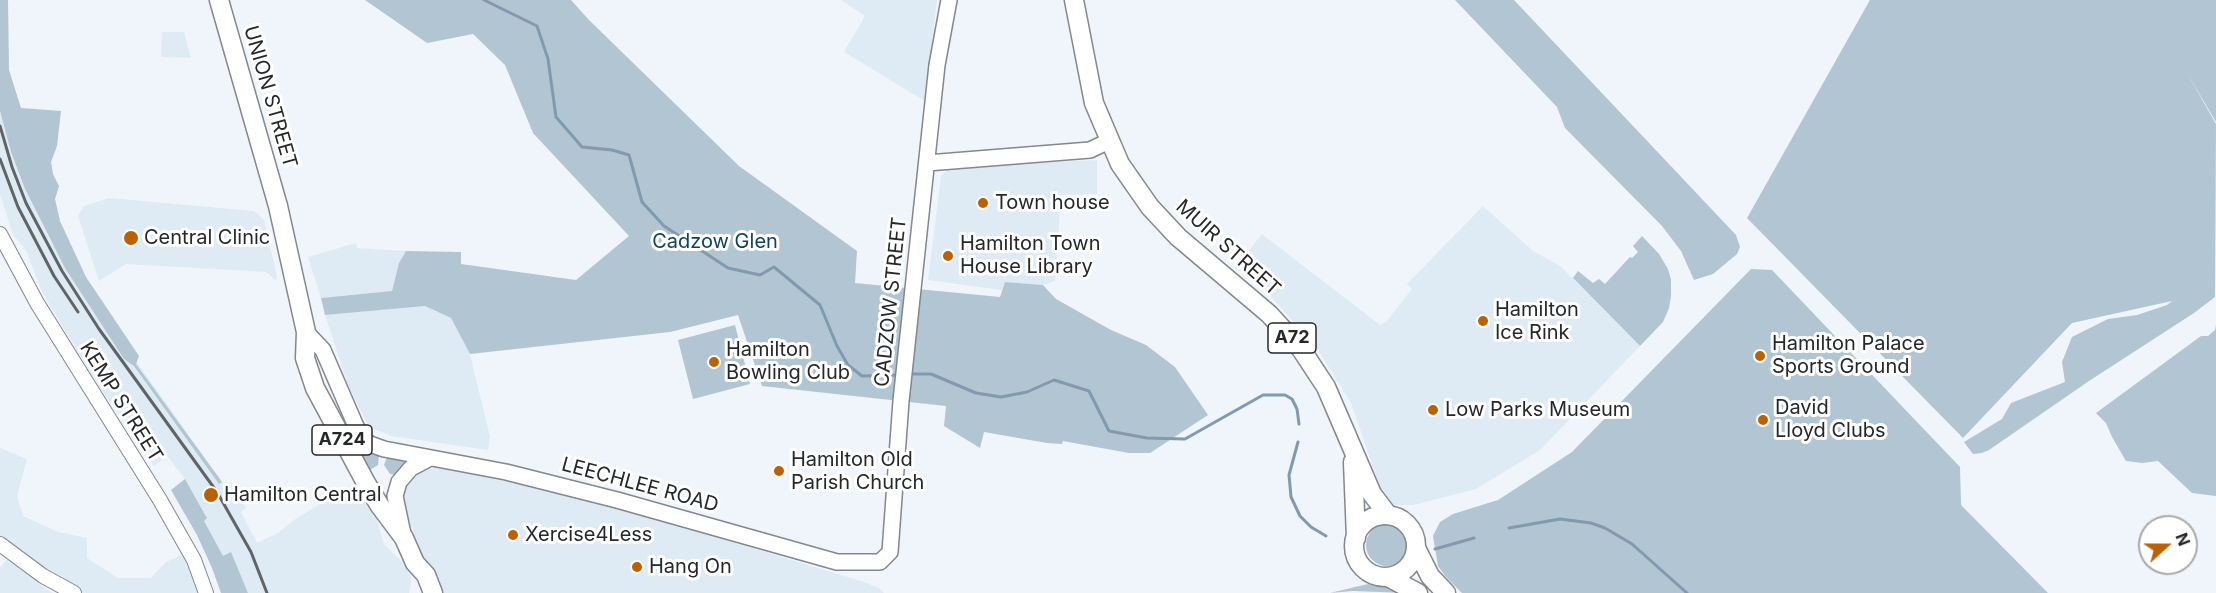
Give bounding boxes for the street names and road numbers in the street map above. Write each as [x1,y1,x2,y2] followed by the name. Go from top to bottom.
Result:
[238,23,302,171] street label: UNION STREET
[1171,195,1285,301] street label: MUIR STREET
[870,216,912,388] street label: CADZOW STREET
[1268,323,1316,353] road number: A72
[74,337,168,467] street label: KEMP STREET
[312,425,372,455] road number: A724
[559,453,721,517] street label: LEECHLEE ROAD

